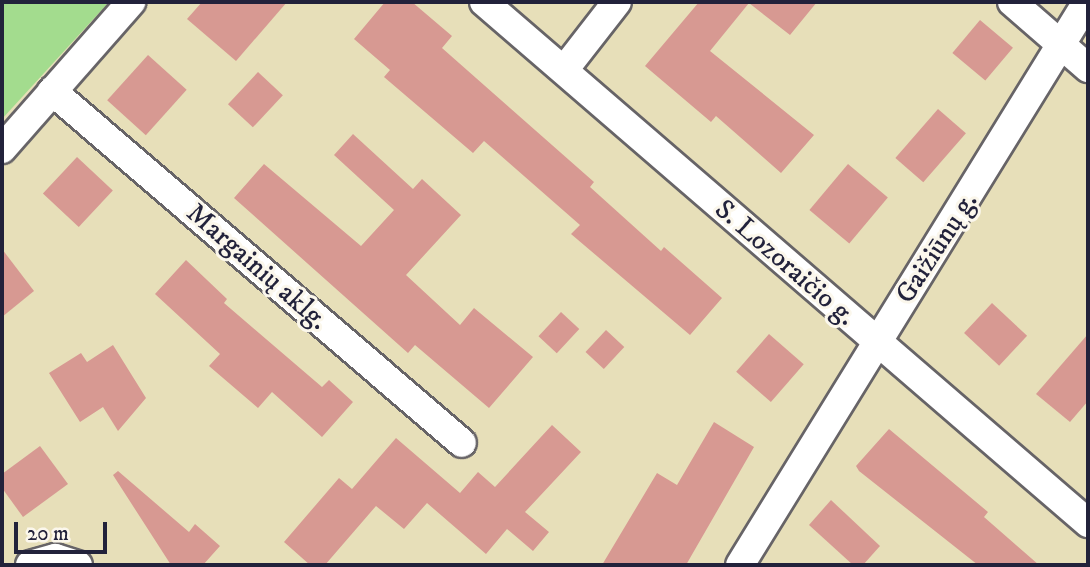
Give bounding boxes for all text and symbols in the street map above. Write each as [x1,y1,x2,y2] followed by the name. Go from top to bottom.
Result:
[889,186,985,310] street label: Gaižiūnų g.
[708,193,862,333] street label: S. Lozoraičio g.
[179,196,335,338] street label: Margainių aklg.
[18,508,110,552] scale bar
[27,521,69,547] text: 20 m

